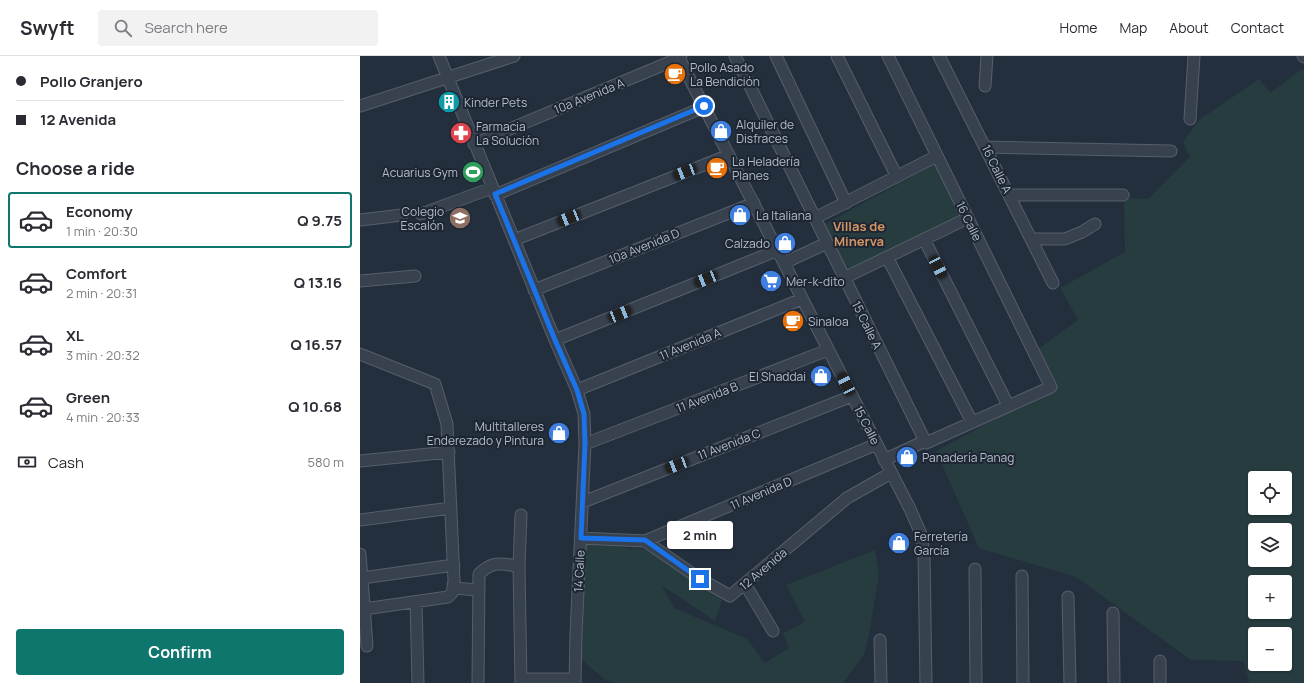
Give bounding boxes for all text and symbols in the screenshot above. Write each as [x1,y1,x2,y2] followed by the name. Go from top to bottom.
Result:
[98,10,378,46] search box
[20,15,74,41] text: Swyft
[112,17,134,39] icon: search
[144,17,228,38] text: Search here
[1060,18,1097,37] text: Home
[1119,18,1147,37] text: Map
[1169,18,1209,37] text: About
[1231,18,1284,37] text: Contact
[690,59,760,90] place label: Pollo Asado La Bendición
[662,61,688,87] cafe icon: Pollo Asado La Bendición
[40,71,143,92] text: Pollo Granjero
[551,74,627,118] street label: 10a Avenida A
[436,89,462,115] building icon: Kinder Pets
[464,94,527,111] place label: Kinder Pets
[695,97,713,115] route start
[40,109,116,130] text: 12 Avenida
[736,116,794,147] place label: Alquiler de Disfraces
[476,118,539,149] place label: Farmacia La Solución
[708,118,734,144] shop icon: Alquiler de Disfraces
[448,120,474,146] pharmacy icon: Farmacia La Solución
[978,142,1016,197] street label: 16 Calle A
[732,153,800,184] place label: La Heladería Planes
[704,155,730,181] cafe icon: La Heladería Planes
[16,156,135,180] text: Choose a ride
[460,159,486,185] sports icon: Acuarius Gym
[672,162,698,182] car
[382,164,458,181] place label: Acuarius Gym
[952,198,986,244] street label: 16 Calle
[66,201,133,222] text: Economy
[18,202,54,238] icon: car
[727,202,753,228] shop icon: La Italiana
[401,203,444,234] place label: Colegio Escalón
[447,205,473,231] school or university icon: Colegio Escalón
[756,207,812,224] place label: La Italiana
[556,208,582,228] car
[297,210,342,231] text: Q 9.75
[833,217,885,250] district label: Villas de Minerva
[66,222,138,240] text: 1 min · 20:30
[606,224,682,268] street label: 10a Avenida D
[772,230,798,256] shop icon: Calzado
[725,235,770,252] place label: Calzado
[927,254,949,280] car
[66,263,127,284] text: Comfort
[18,264,54,300] icon: car
[758,268,784,294] supermarket icon: Mer-k-dito
[693,269,719,289] car
[294,272,342,293] text: Q 13.16
[786,273,845,290] place label: Mer-k-dito
[66,284,137,302] text: 2 min · 20:31
[848,298,886,352] street label: 15 Calle A
[607,304,633,324] car
[780,308,806,334] cafe icon: Sinaloa
[808,313,849,330] place label: Sinaloa
[657,324,724,364] street label: 11 Avenida A
[66,325,84,346] text: XL
[18,326,54,362] icon: car
[291,334,342,355] text: Q 16.57
[66,346,140,364] text: 3 min · 20:32
[808,363,834,389] shop icon: El Shaddai
[749,368,806,385] place label: El Shaddai
[835,371,857,397] car
[674,377,740,417] street label: 11 Avenida B
[66,387,110,408] text: Green
[18,388,54,424] icon: car
[288,396,342,417] text: Q 10.68
[850,402,884,448] street label: 15 Calle
[66,408,140,426] text: 4 min · 20:33
[427,418,544,449] place label: Multitalleres Enderezado y Pintura
[546,420,572,446] shop icon: Multitalleres Enderezado y Pintura
[695,424,763,464] street label: 11 Avenida C
[894,444,920,470] shop icon: Panadería Panag
[922,449,1014,466] place label: Panadería Panag
[16,451,38,473] icon: cash
[48,452,84,473] text: Cash
[307,453,344,471] text: 580 m
[664,455,690,475] car
[1248,471,1292,671] map controls
[1248,471,1292,515] button: locate
[727,472,795,514] street label: 11 Avenida D
[667,521,733,549] callout: 2 min
[1248,523,1292,567] button: layers
[683,526,717,544] text: 2 min
[914,528,968,559] place label: Ferretería García
[886,530,912,556] shop icon: Ferretería García
[736,544,790,594] street label: 12 Avenida
[569,550,589,592] street label: 14 Calle
[691,570,709,588] route end
[1248,575,1292,619] button: +
[1248,627,1292,671] button: −
[16,629,344,675] button: Confirm

